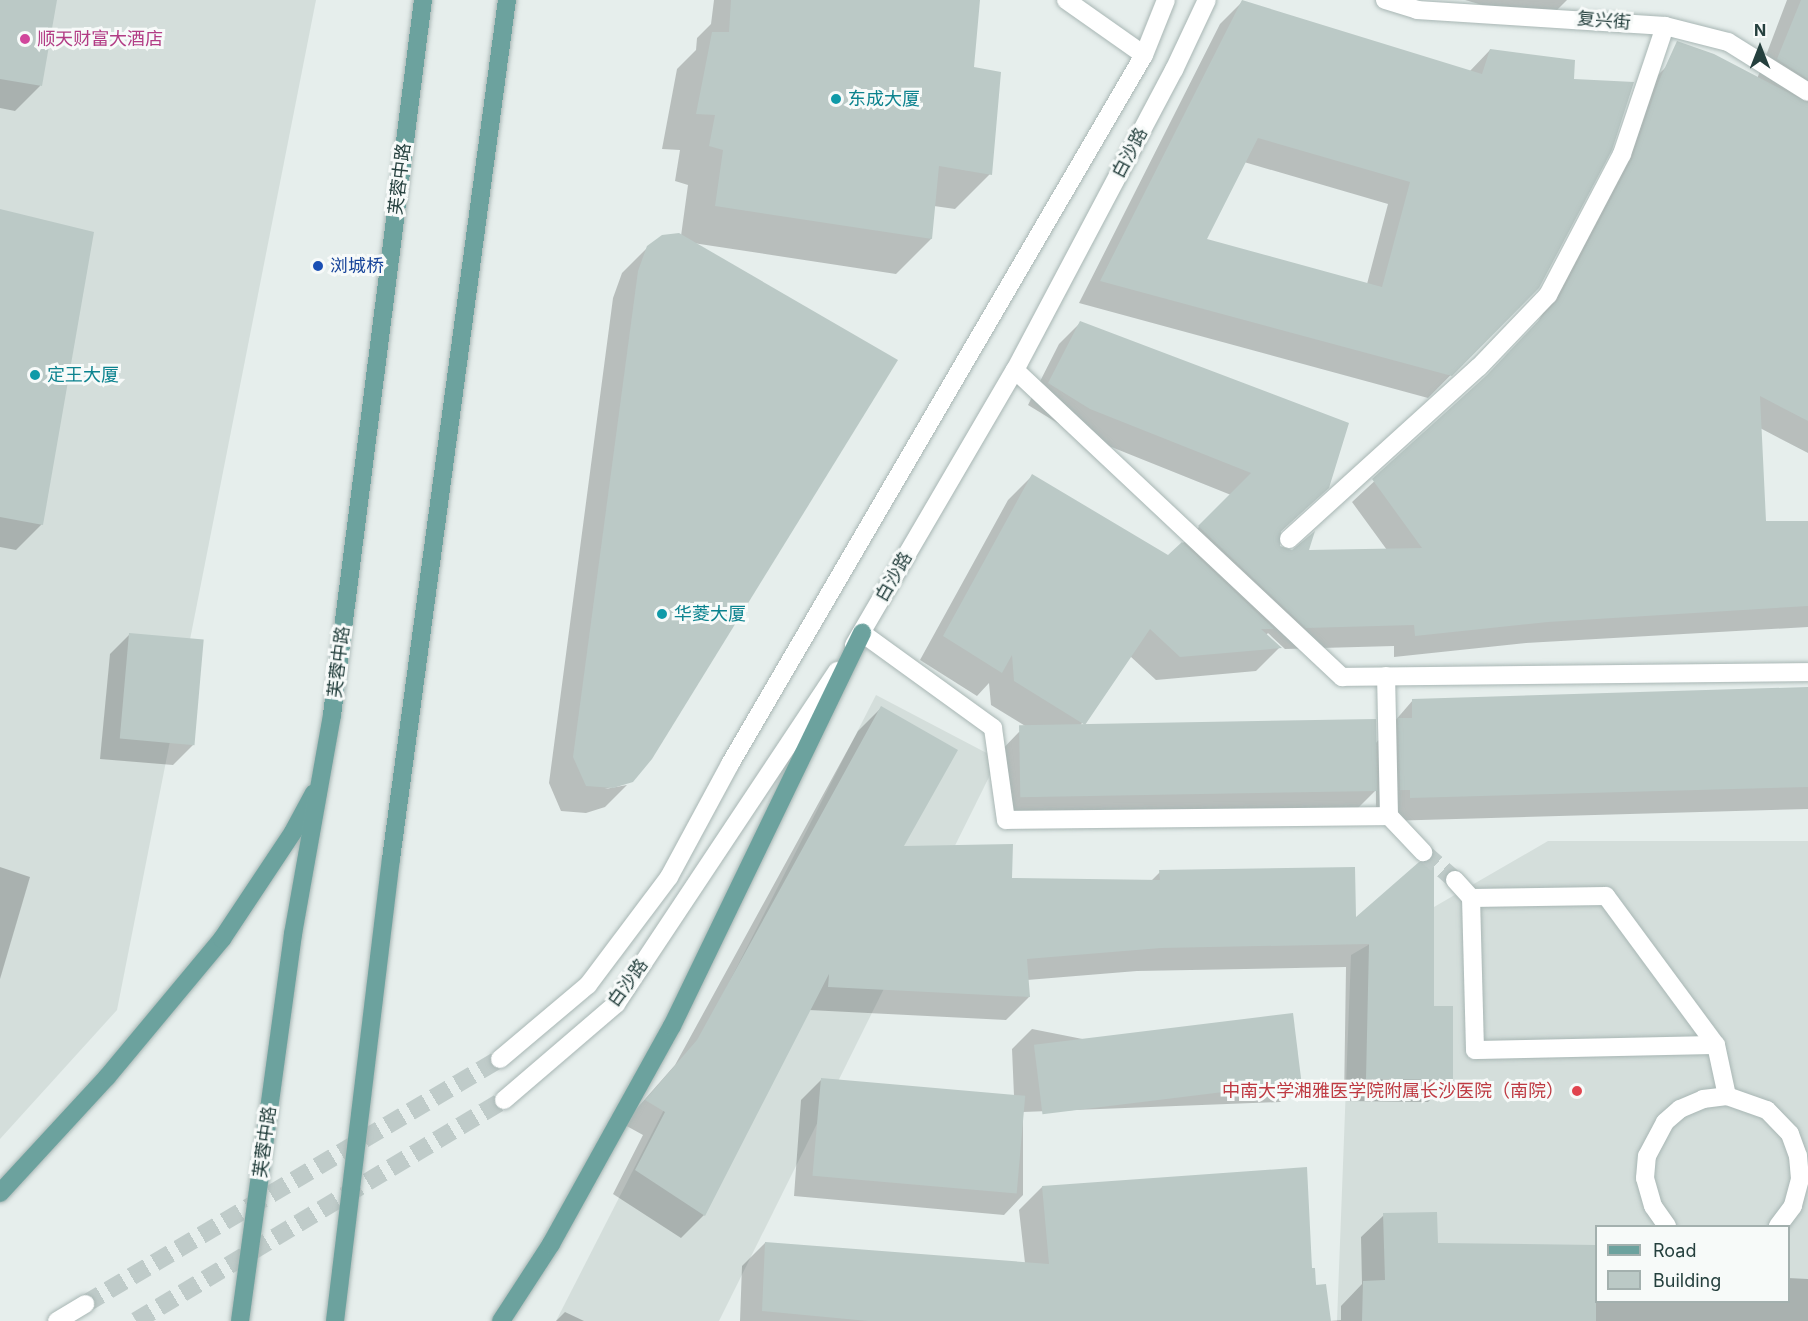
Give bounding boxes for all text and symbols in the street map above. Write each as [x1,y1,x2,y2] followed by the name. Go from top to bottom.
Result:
[1576,8,1632,34] street label: 复兴街
[1730,18,1790,78] north arrow
[1754,20,1766,40] text: N
[37,28,163,50] place label: 顺天财富大酒店
[18,32,32,46] marker: 顺天财富大酒店
[848,88,920,110] place label: 东成大厦
[829,92,843,106] marker: 东成大厦
[1108,124,1152,182] street label: 白沙路
[385,142,415,216] street label: 芙蓉中路
[330,255,384,277] place label: 浏城桥
[311,259,325,273] marker: 浏城桥
[47,364,119,386] place label: 定王大厦
[28,368,42,382] marker: 定王大厦
[871,548,917,606] street label: 白沙路
[674,603,746,625] place label: 华菱大厦
[655,607,669,621] marker: 华菱大厦
[324,625,354,699] street label: 芙蓉中路
[603,955,653,1011] street label: 白沙路
[1222,1080,1564,1102] place label: 中南大学湘雅医学院附属长沙医院（南院）
[1568,1082,1586,1100] marker: 中南大学湘雅医学院附属长沙医院（南院）
[249,1105,281,1179] street label: 芙蓉中路
[1595,1225,1790,1303] legend
[1653,1240,1696,1261] text: Road
[1653,1270,1721,1291] text: Building

